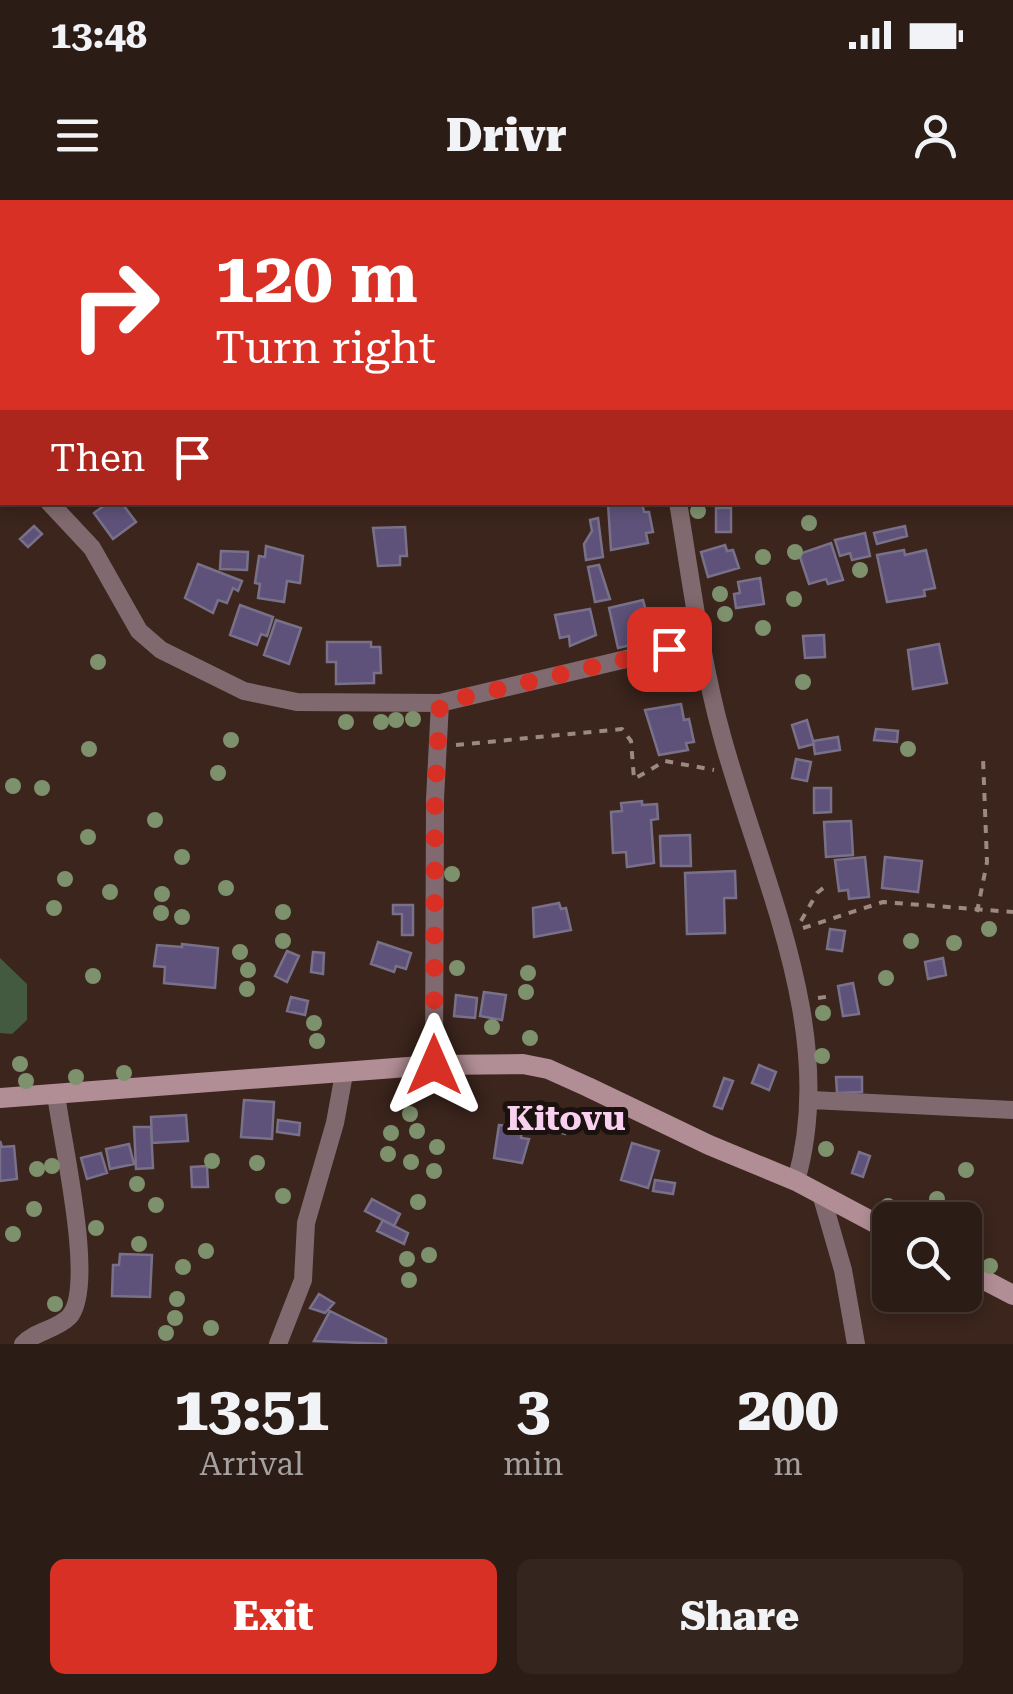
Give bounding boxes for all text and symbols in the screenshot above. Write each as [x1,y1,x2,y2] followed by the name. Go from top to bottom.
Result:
[50,13,147,57] text: 13:48
[50,108,105,163] icon: menu
[908,108,963,163] icon: person
[446,109,567,162] text: Drivr
[215,237,418,319] text: 120 m
[50,240,180,370] icon: right
[215,321,436,374] text: Turn right
[165,430,220,485] icon: arrive
[50,436,145,480] text: Then
[627,607,712,692] pin
[642,622,697,677] icon: arrive
[382,1013,486,1117] position arrow
[506,1098,626,1139] district label: Kitovu
[872,1202,982,1312] map controls
[872,1202,982,1312] button: search
[174,1374,329,1445] text: 13:51
[516,1374,550,1445] text: 3
[738,1374,839,1445] text: 200
[200,1445,304,1483] text: Arrival
[503,1445,563,1483] text: min
[774,1445,803,1483] text: m
[50,1559,497,1674] button: Exit
[517,1559,963,1674] button: Share

